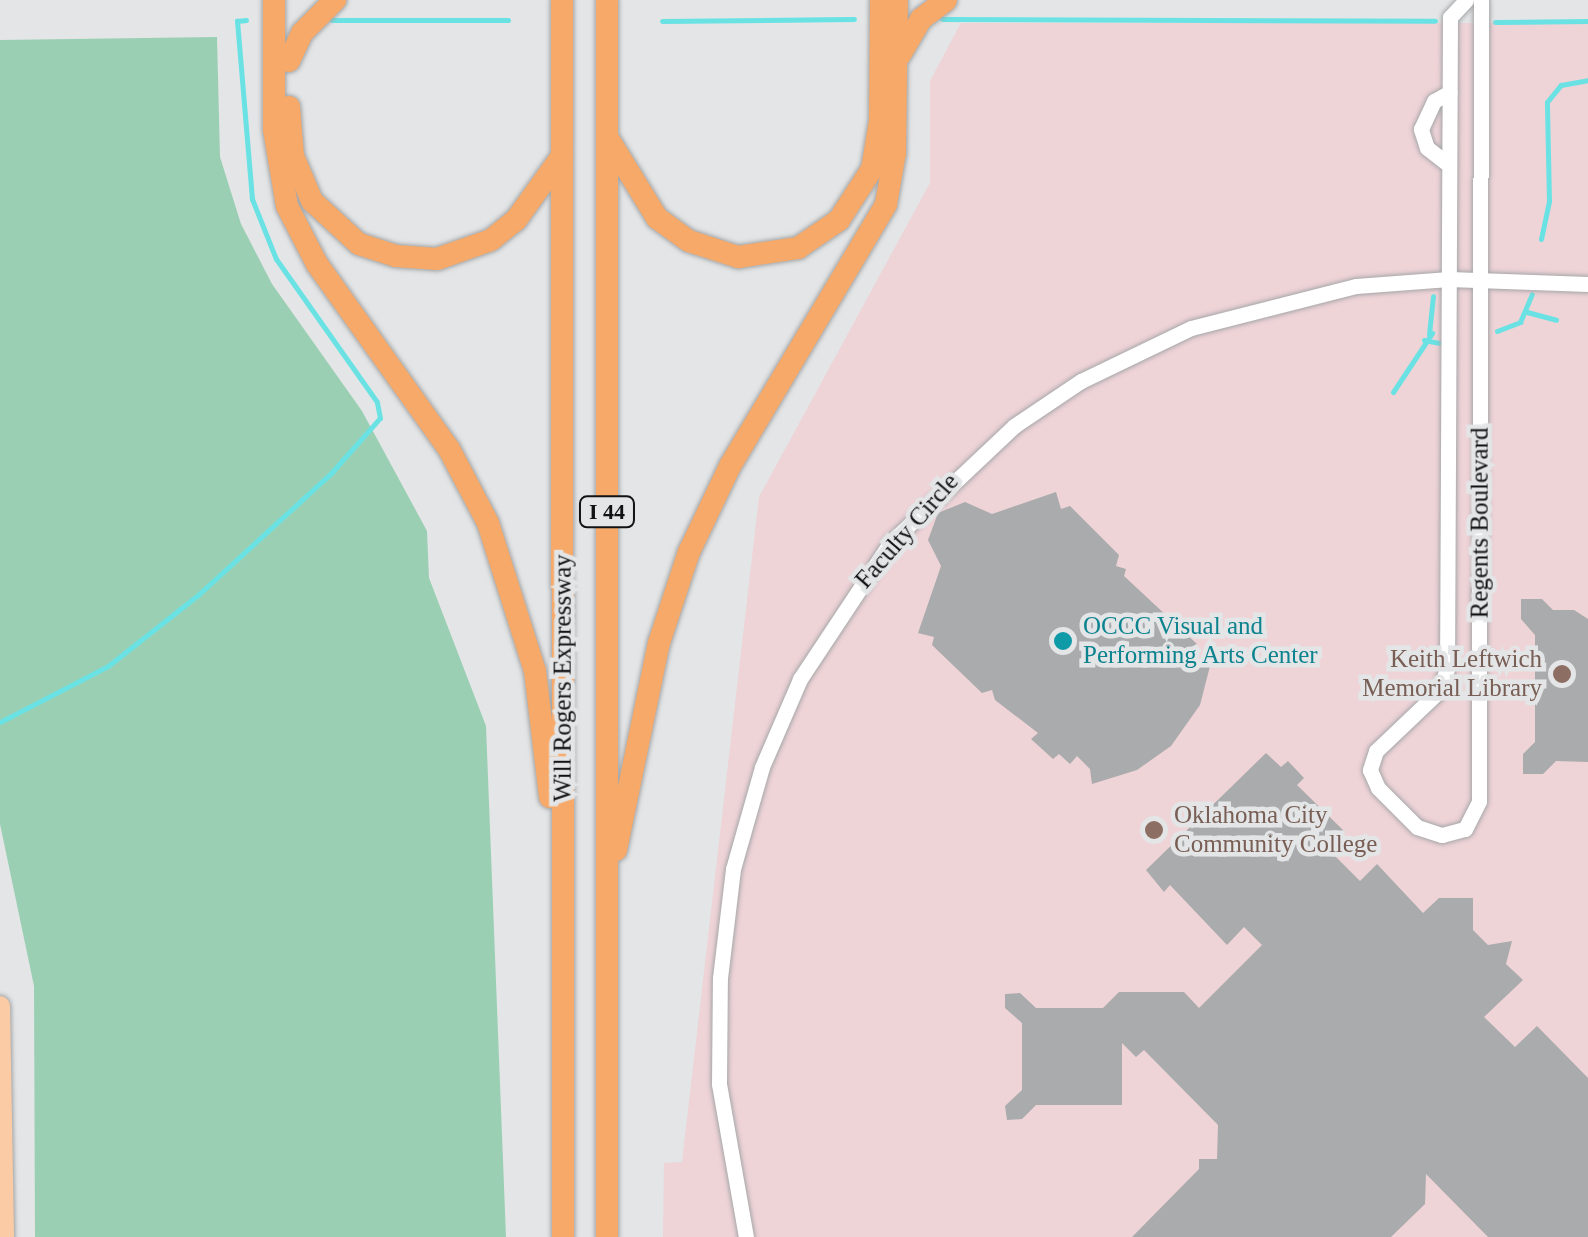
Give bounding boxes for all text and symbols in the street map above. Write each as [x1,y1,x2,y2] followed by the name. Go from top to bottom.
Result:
[1465,428,1495,618] street label: Regents Boulevard
[849,467,965,595] street label: Faculty Circle
[577,495,637,529] road number: I 44
[548,554,578,802] street label: Will Rogers Expressway
[1083,612,1319,671] place label: OCCC Visual and Performing Arts Center
[1052,630,1074,652] marker: OCCC Visual and Performing Arts Center
[1362,645,1542,704] place label: Keith Leftwich Memorial Library
[1551,663,1573,685] marker: Keith Leftwich Memorial Library
[1174,801,1377,860] place label: Oklahoma City Community College
[1143,819,1165,841] marker: Oklahoma City Community College

